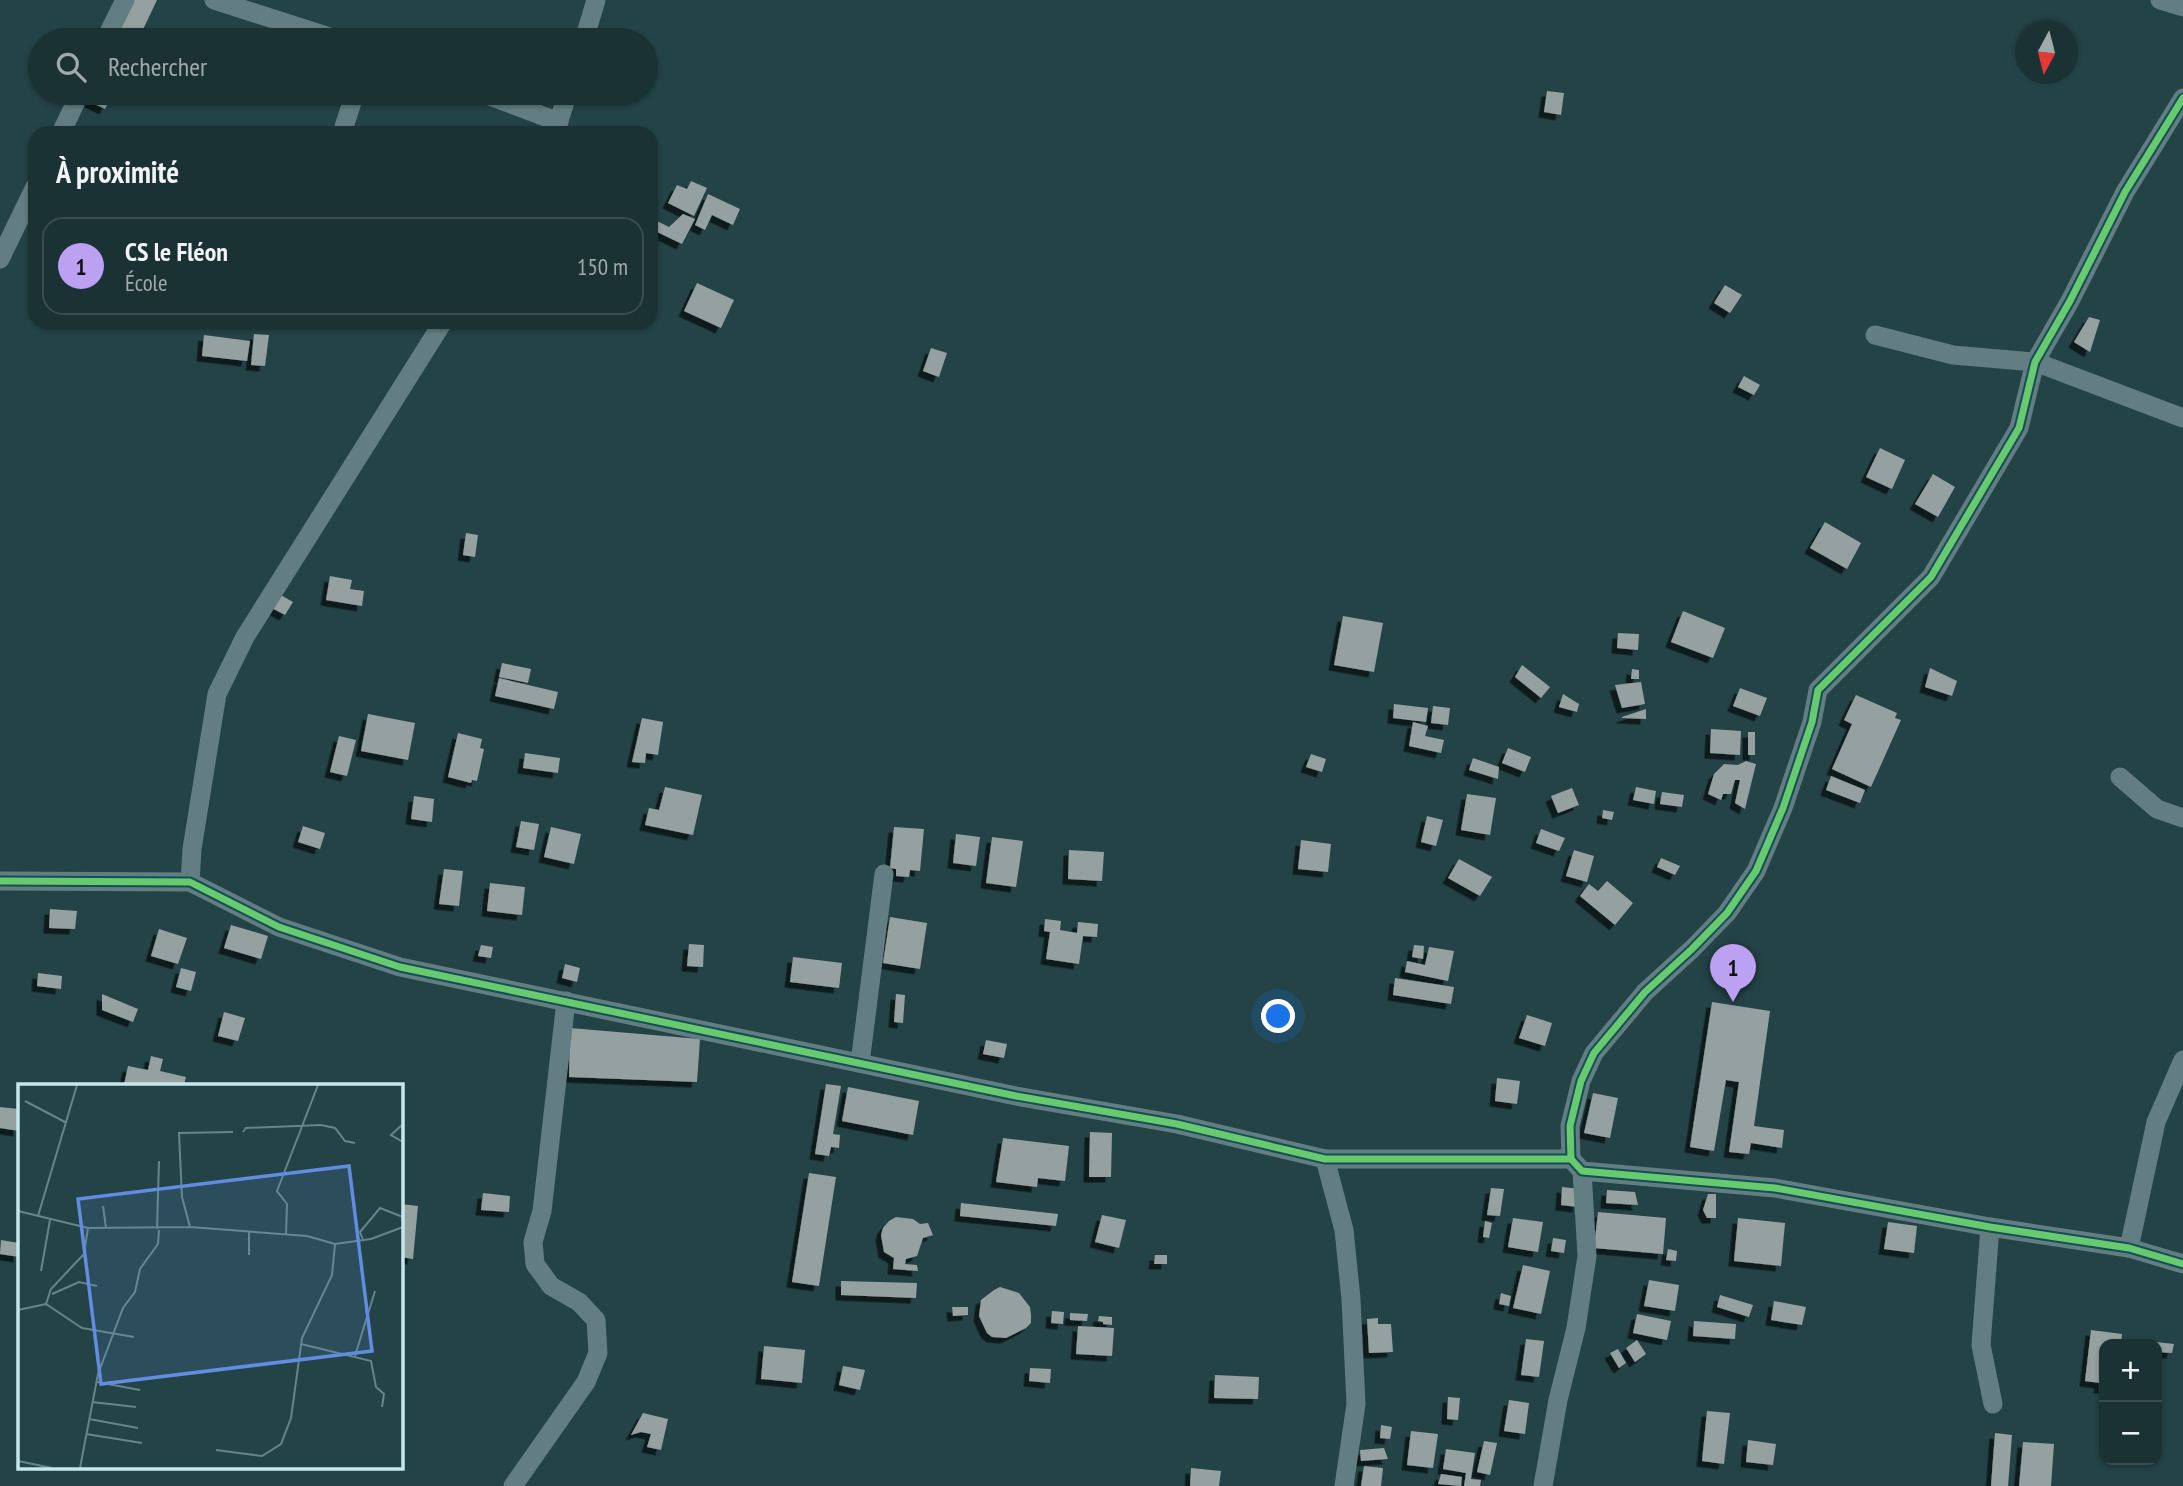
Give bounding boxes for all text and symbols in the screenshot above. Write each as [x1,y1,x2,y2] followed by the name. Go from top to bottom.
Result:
[2015,21,2078,84] north arrow
[28,28,658,105] search box
[52,48,90,86] icon: search
[108,50,207,83] text: Rechercher
[56,152,179,191] text: À proximité
[125,235,228,268] text: CS le Fléon
[76,252,87,281] text: 1
[577,252,628,281] text: 150 m
[125,268,167,297] text: École
[1710,944,1756,1002] pin: 1
[1261,999,1295,1033] your location
[18,1084,402,1468] inset map
[2099,1339,2162,1465] map controls
[2099,1339,2162,1402] button: +
[2099,1402,2162,1465] button: −

